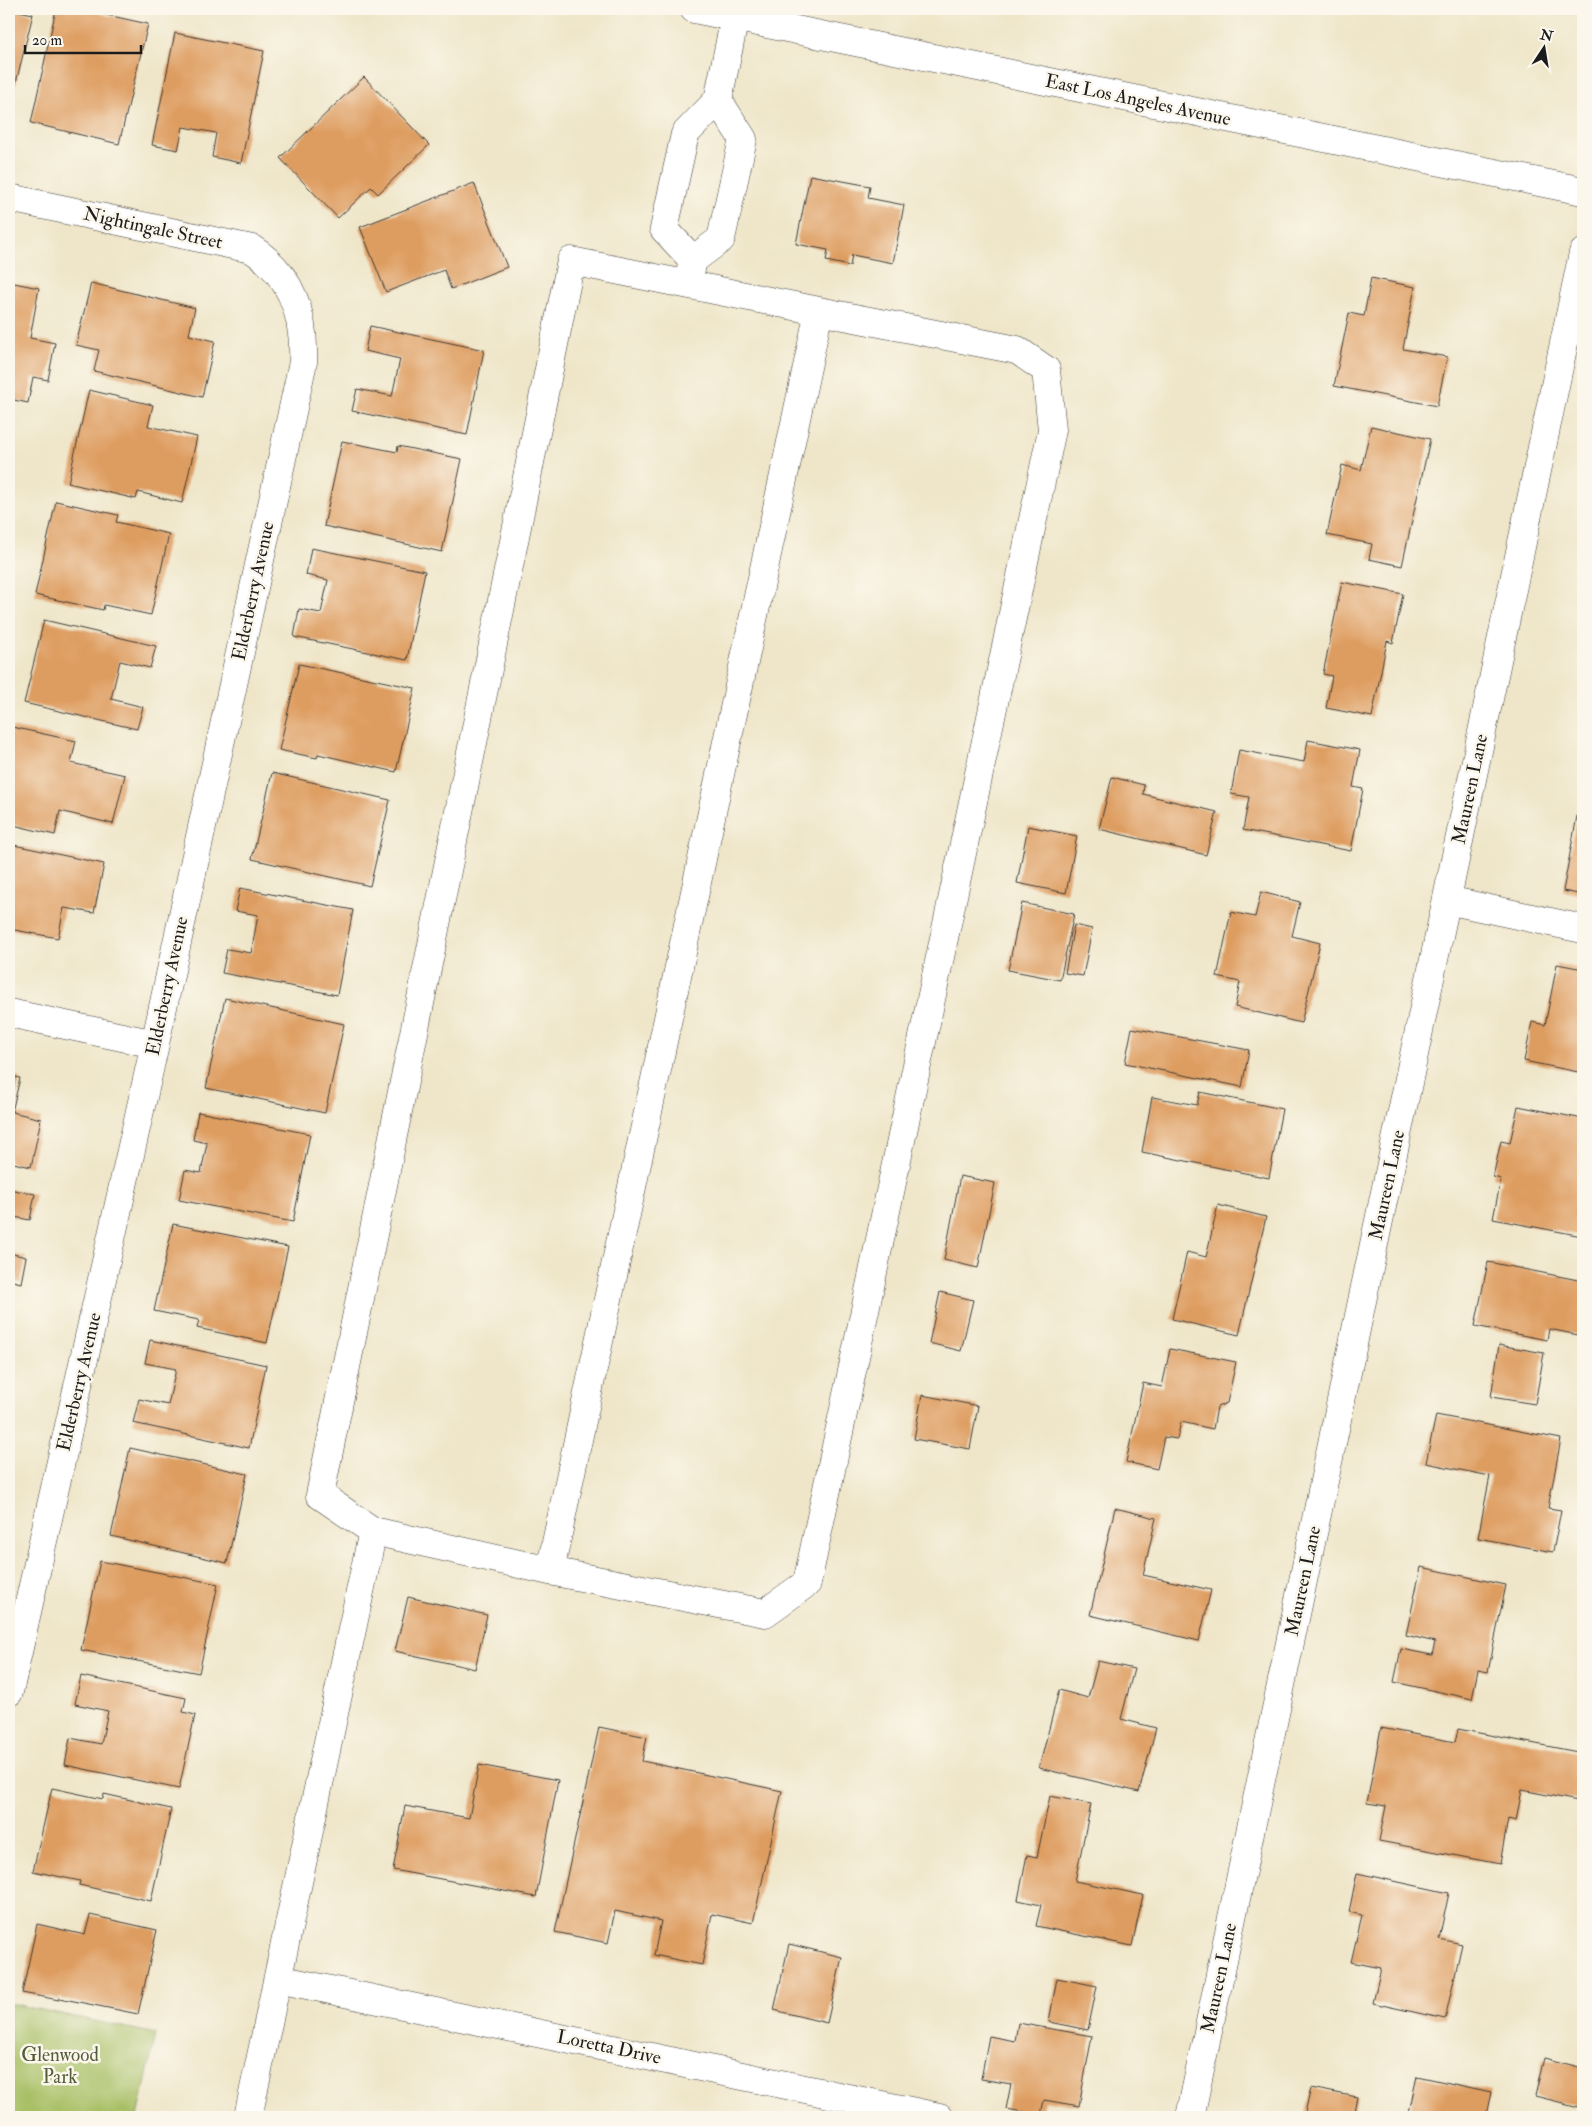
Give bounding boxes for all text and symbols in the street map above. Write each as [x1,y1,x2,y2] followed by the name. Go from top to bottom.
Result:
[25,22,141,54] scale bar
[1520,22,1570,72] north arrow
[1538,26,1555,45] text: N
[32,31,62,50] text: 20 m
[1043,69,1233,131] street label: East Los Angeles Avenue
[81,202,225,254] street label: Nightingale Street
[227,519,279,663] street label: Elderberry Avenue
[1447,732,1493,846] street label: Maureen Lane
[141,914,193,1058] street label: Elderberry Avenue
[1364,1128,1410,1242] street label: Maureen Lane
[51,1310,107,1454] street label: Elderberry Avenue
[1280,1524,1326,1638] street label: Maureen Lane
[1196,1921,1242,2035] street label: Maureen Lane
[555,2024,663,2070] street label: Loretta Drive
[21,2043,99,2089] park label: Glenwood Park

